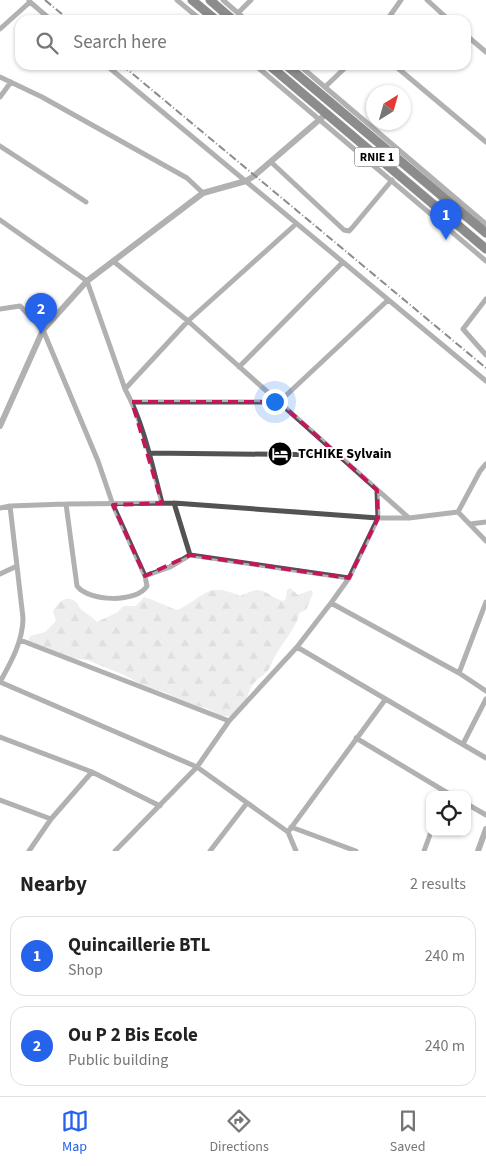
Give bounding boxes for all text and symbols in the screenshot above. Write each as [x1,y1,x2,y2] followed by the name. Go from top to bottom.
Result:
[15,15,471,70] search box
[33,29,61,57] icon: search
[73,29,167,56] text: Search here
[366,85,411,130] north arrow
[354,148,400,166] road number: RNIE 1
[430,199,462,240] pin: 1
[25,293,57,334] pin: 2
[262,389,288,415] your location
[267,441,293,467] hotel icon: TCHIKE Sylvain
[298,444,392,464] place label: TCHIKE Sylvain
[426,791,471,836] map controls
[426,791,471,836] button: locate
[20,869,87,899] text: Nearby
[410,873,466,895] text: 2 results
[68,932,210,959] text: Quincaillerie BTL
[33,945,41,967] text: 1
[425,945,465,967] text: 240 m
[68,959,103,981] text: Shop
[68,1022,198,1049] text: Ou P 2 Bis Ecole
[33,1035,41,1057] text: 2
[425,1035,465,1057] text: 240 m
[68,1049,168,1071] text: Public building
[61,1107,89,1157] tab: Map
[210,1107,269,1157] tab: Directions
[390,1107,425,1157] tab: Saved

